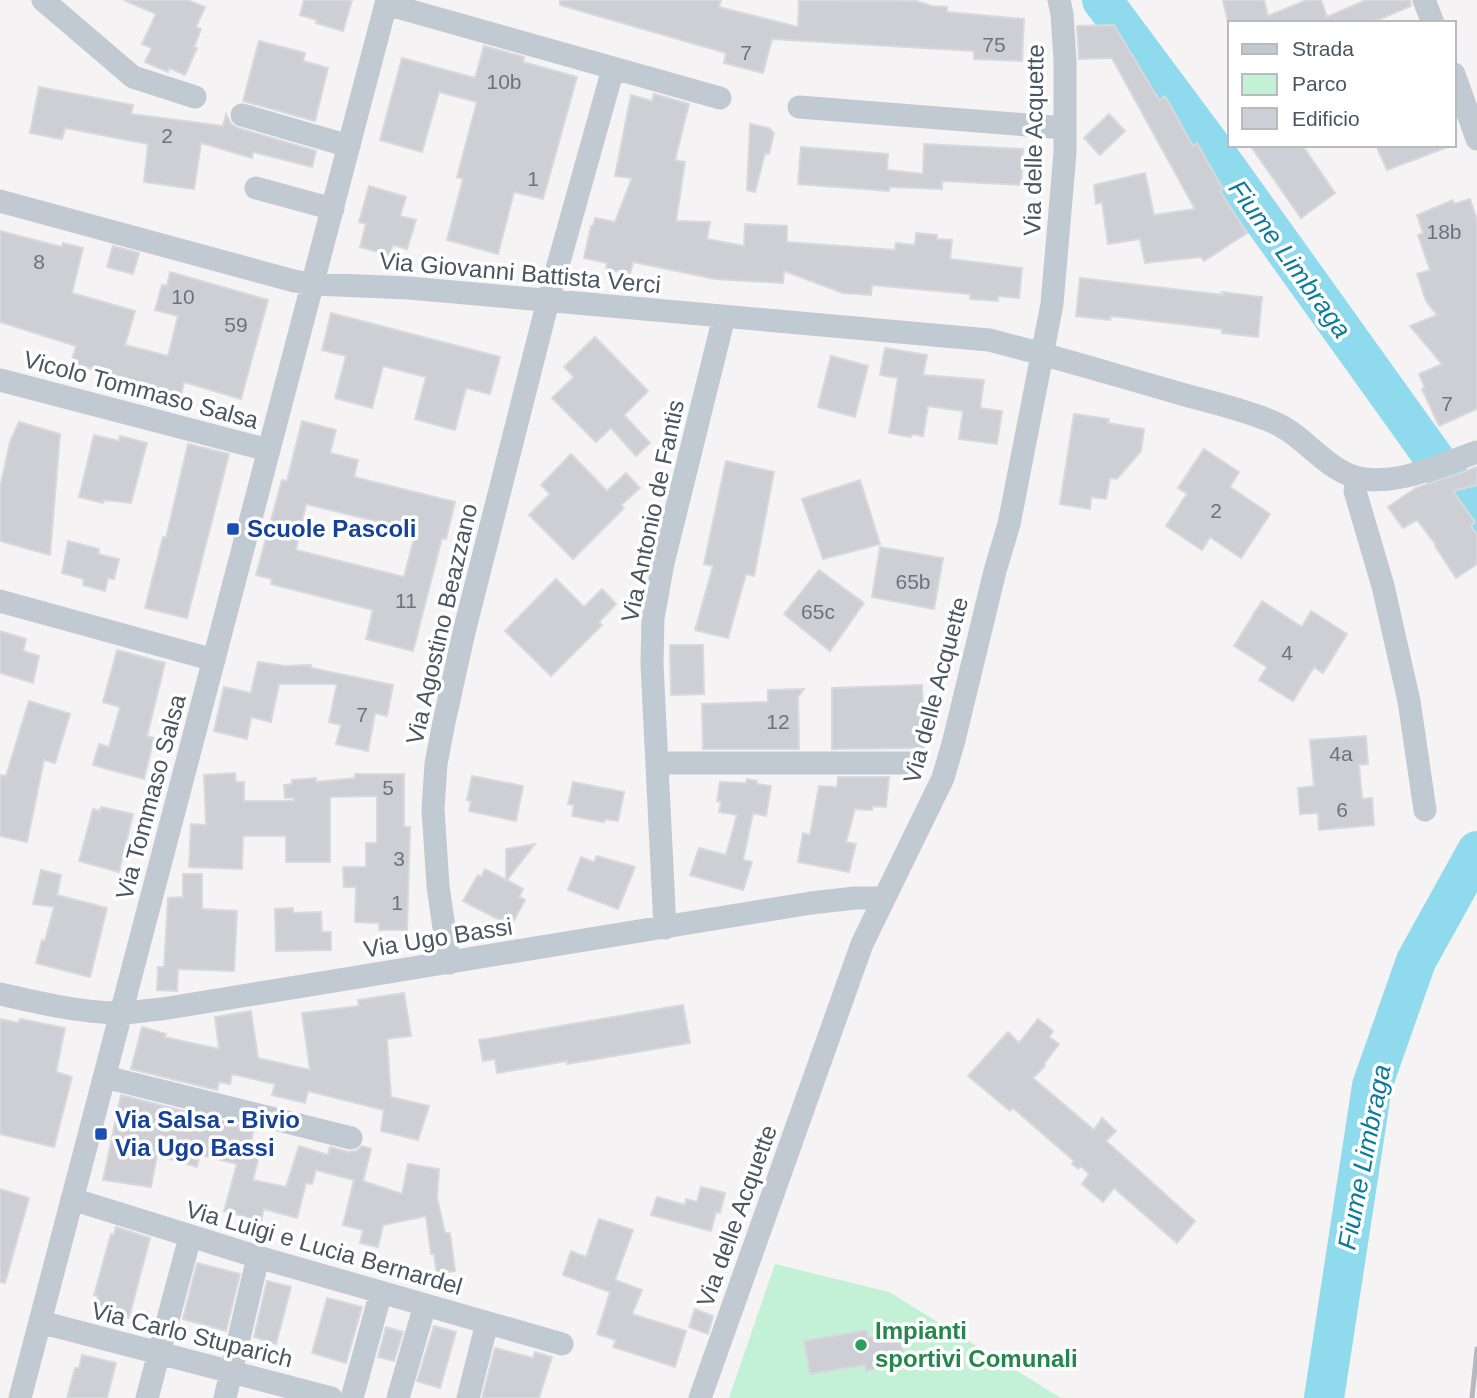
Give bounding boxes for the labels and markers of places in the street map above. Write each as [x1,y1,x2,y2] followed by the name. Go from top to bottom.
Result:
[247,515,416,542] place label: Scuole Pascoli
[225,521,241,537] marker: Scuole Pascoli
[115,1106,300,1161] place label: Via Salsa - Bivio Via Ugo Bassi
[93,1126,109,1142] marker: Via Salsa - Bivio Via Ugo Bassi
[875,1317,1078,1372] place label: Impianti sportivi Comunali
[853,1337,869,1353] marker: Impianti sportivi Comunali

